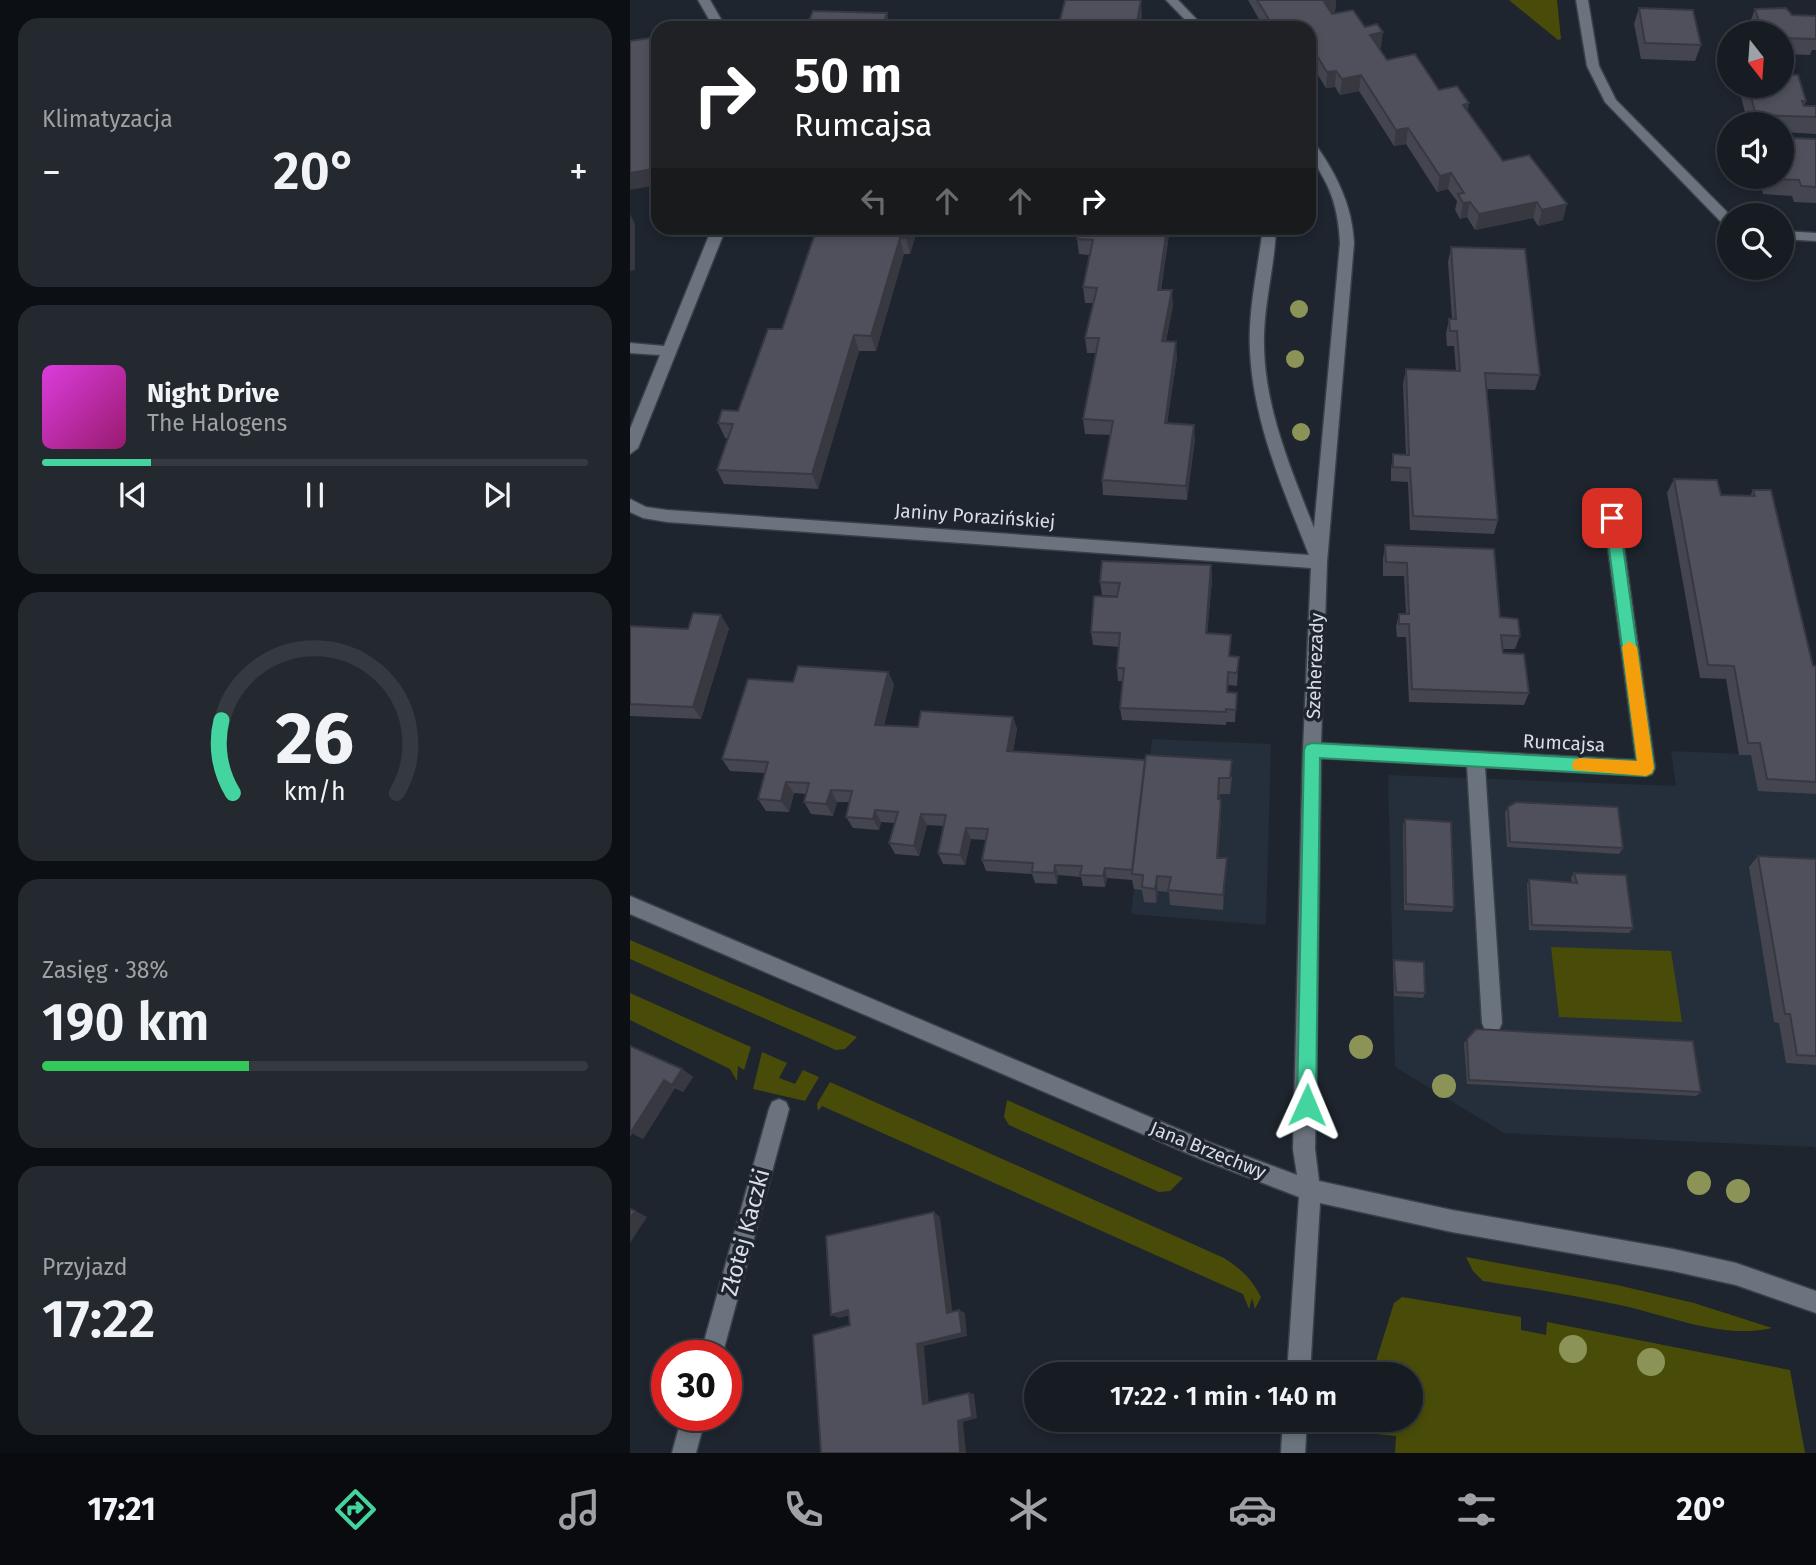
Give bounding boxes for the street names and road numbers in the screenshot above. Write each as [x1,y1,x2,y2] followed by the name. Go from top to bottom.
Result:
[894,499,1056,533] street label: Janiny Porazińskiej
[1302,612,1328,719] street label: Szeherezady
[1522,729,1606,757] street label: Rumcajsa
[1147,1116,1270,1184] street label: Jana Brzechwy
[715,1166,775,1298] street label: Złotej Kaczki

